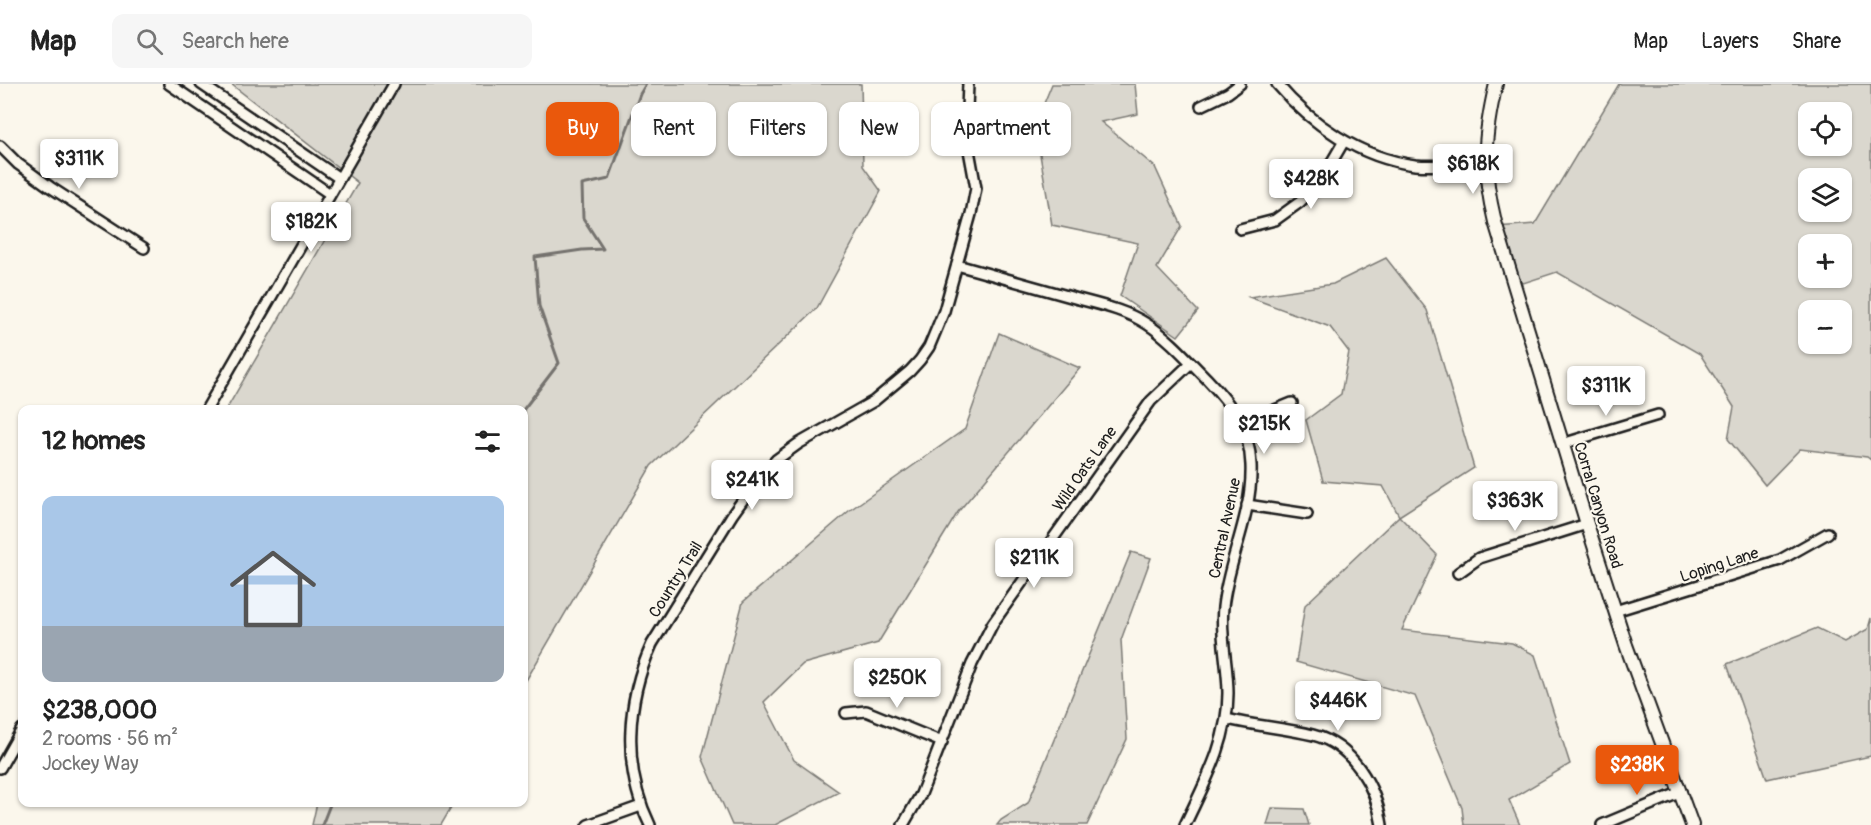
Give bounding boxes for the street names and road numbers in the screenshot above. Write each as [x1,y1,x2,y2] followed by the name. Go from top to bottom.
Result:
[1048,422,1121,515] street label: Wild Oats Lane
[1569,440,1627,571] street label: Corral Canyon Road
[1205,476,1245,580] street label: Central Avenue
[645,538,707,621] street label: Country Trail
[1677,543,1761,587] street label: Loping Lane

